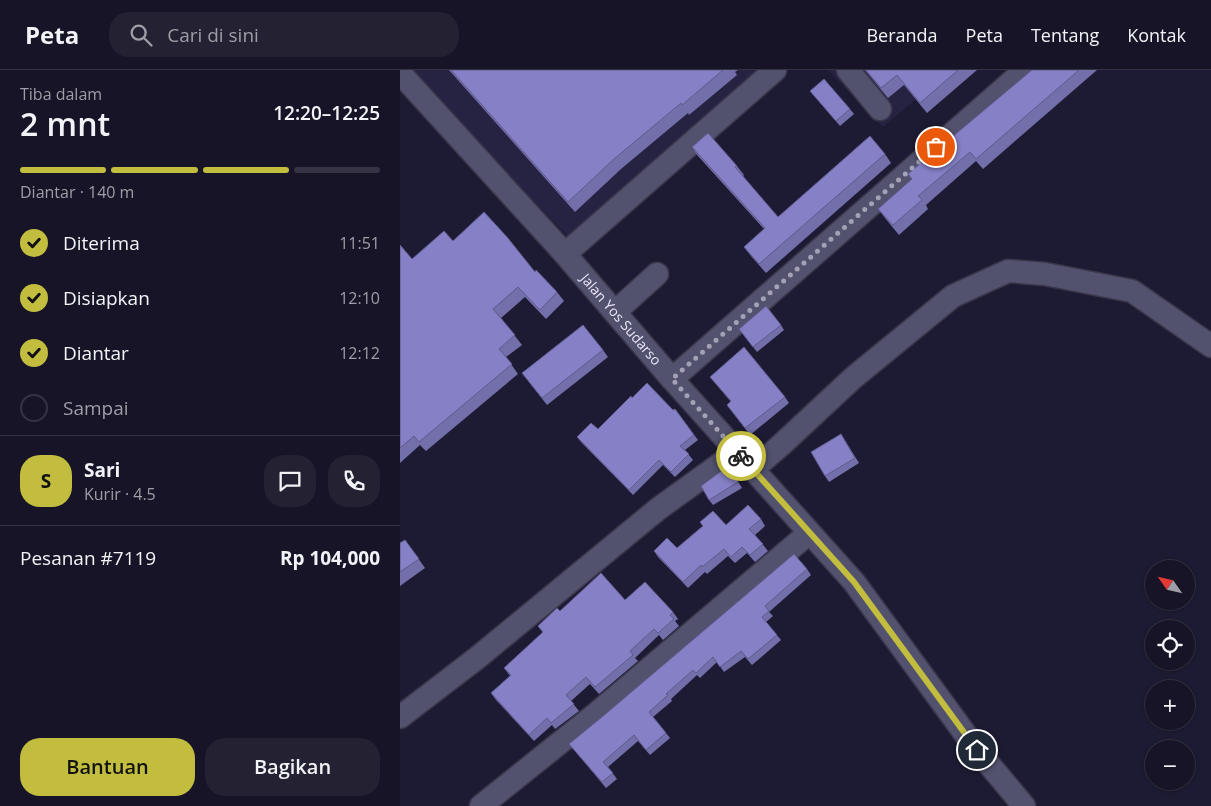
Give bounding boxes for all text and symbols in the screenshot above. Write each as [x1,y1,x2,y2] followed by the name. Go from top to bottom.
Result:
[109,12,459,57] search box
[25,18,79,51] text: Peta
[127,21,155,49] icon: search
[167,22,259,48] text: Cari di sini
[866,23,938,47] text: Beranda
[966,23,1003,47] text: Peta
[1031,23,1099,47] text: Tentang
[1127,23,1186,47] text: Kontak
[20,83,102,105] text: Tiba dalam
[273,100,380,126] text: 12:20–12:25
[20,102,110,145] text: 2 mnt
[915,126,957,168] pin
[922,133,950,161] icon: bag
[20,181,134,203] text: Diantar · 140 m
[20,229,48,257] icon: check
[63,230,140,256] text: Diterima
[339,232,380,254] text: 11:51
[575,268,666,369] street label: Jalan Yos Sudarso
[20,284,48,312] icon: check
[63,285,150,311] text: Disiapkan
[339,287,380,309] text: 12:10
[20,339,48,367] icon: check
[63,340,129,366] text: Diantar
[339,342,380,364] text: 12:12
[63,395,129,421] text: Sampai
[716,431,766,481] courier
[727,442,755,470] icon: bike
[264,455,316,507] button: chat
[328,455,380,507] button: phone
[84,457,120,483] text: Sari
[41,468,51,494] text: S
[84,483,156,505] text: Kurir · 4.5
[20,545,156,571] text: Pesanan #7119
[280,545,380,571] text: Rp 104,000
[1145,560,1195,610] north arrow
[1145,560,1195,790] map controls
[1145,620,1195,670] button: locate
[1145,680,1195,730] button: +
[956,729,998,771] pin
[963,736,991,764] icon: home
[20,738,195,796] button: Bantuan
[205,738,380,796] button: Bagikan
[1145,740,1195,790] button: −

